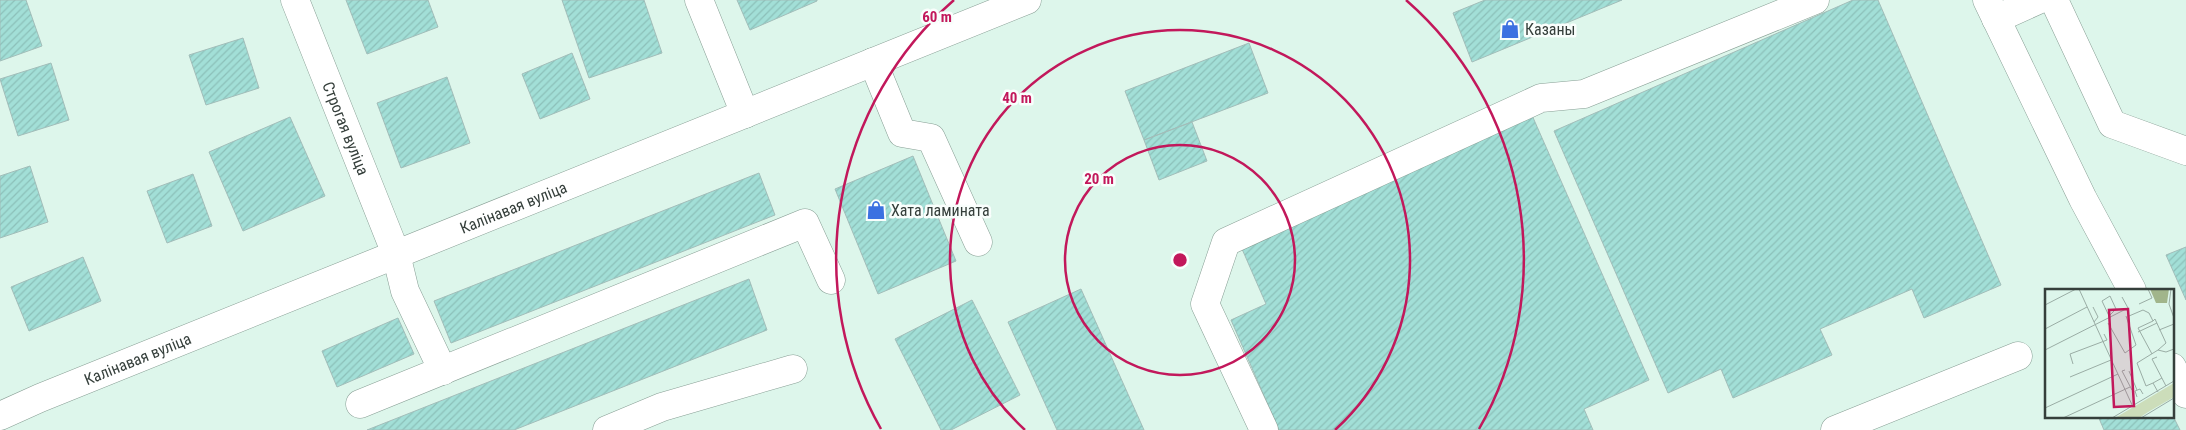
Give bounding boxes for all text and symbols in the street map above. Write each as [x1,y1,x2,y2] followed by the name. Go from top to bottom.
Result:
[922,8,952,26] text: 60 m
[1499,18,1521,40] shop icon: Казаны
[1525,20,1575,39] place label: Казаны
[319,79,373,178] street label: Строгая вуліца
[1002,89,1032,107] text: 40 m
[1084,170,1114,188] text: 20 m
[457,177,569,237] street label: Калінавая вуліца
[865,199,887,221] shop icon: Хата ламината
[891,201,990,220] place label: Хата ламината
[1171,251,1189,269] centre of rings
[2045,289,2174,418] inset map
[81,329,194,389] street label: Калінавая вуліца

